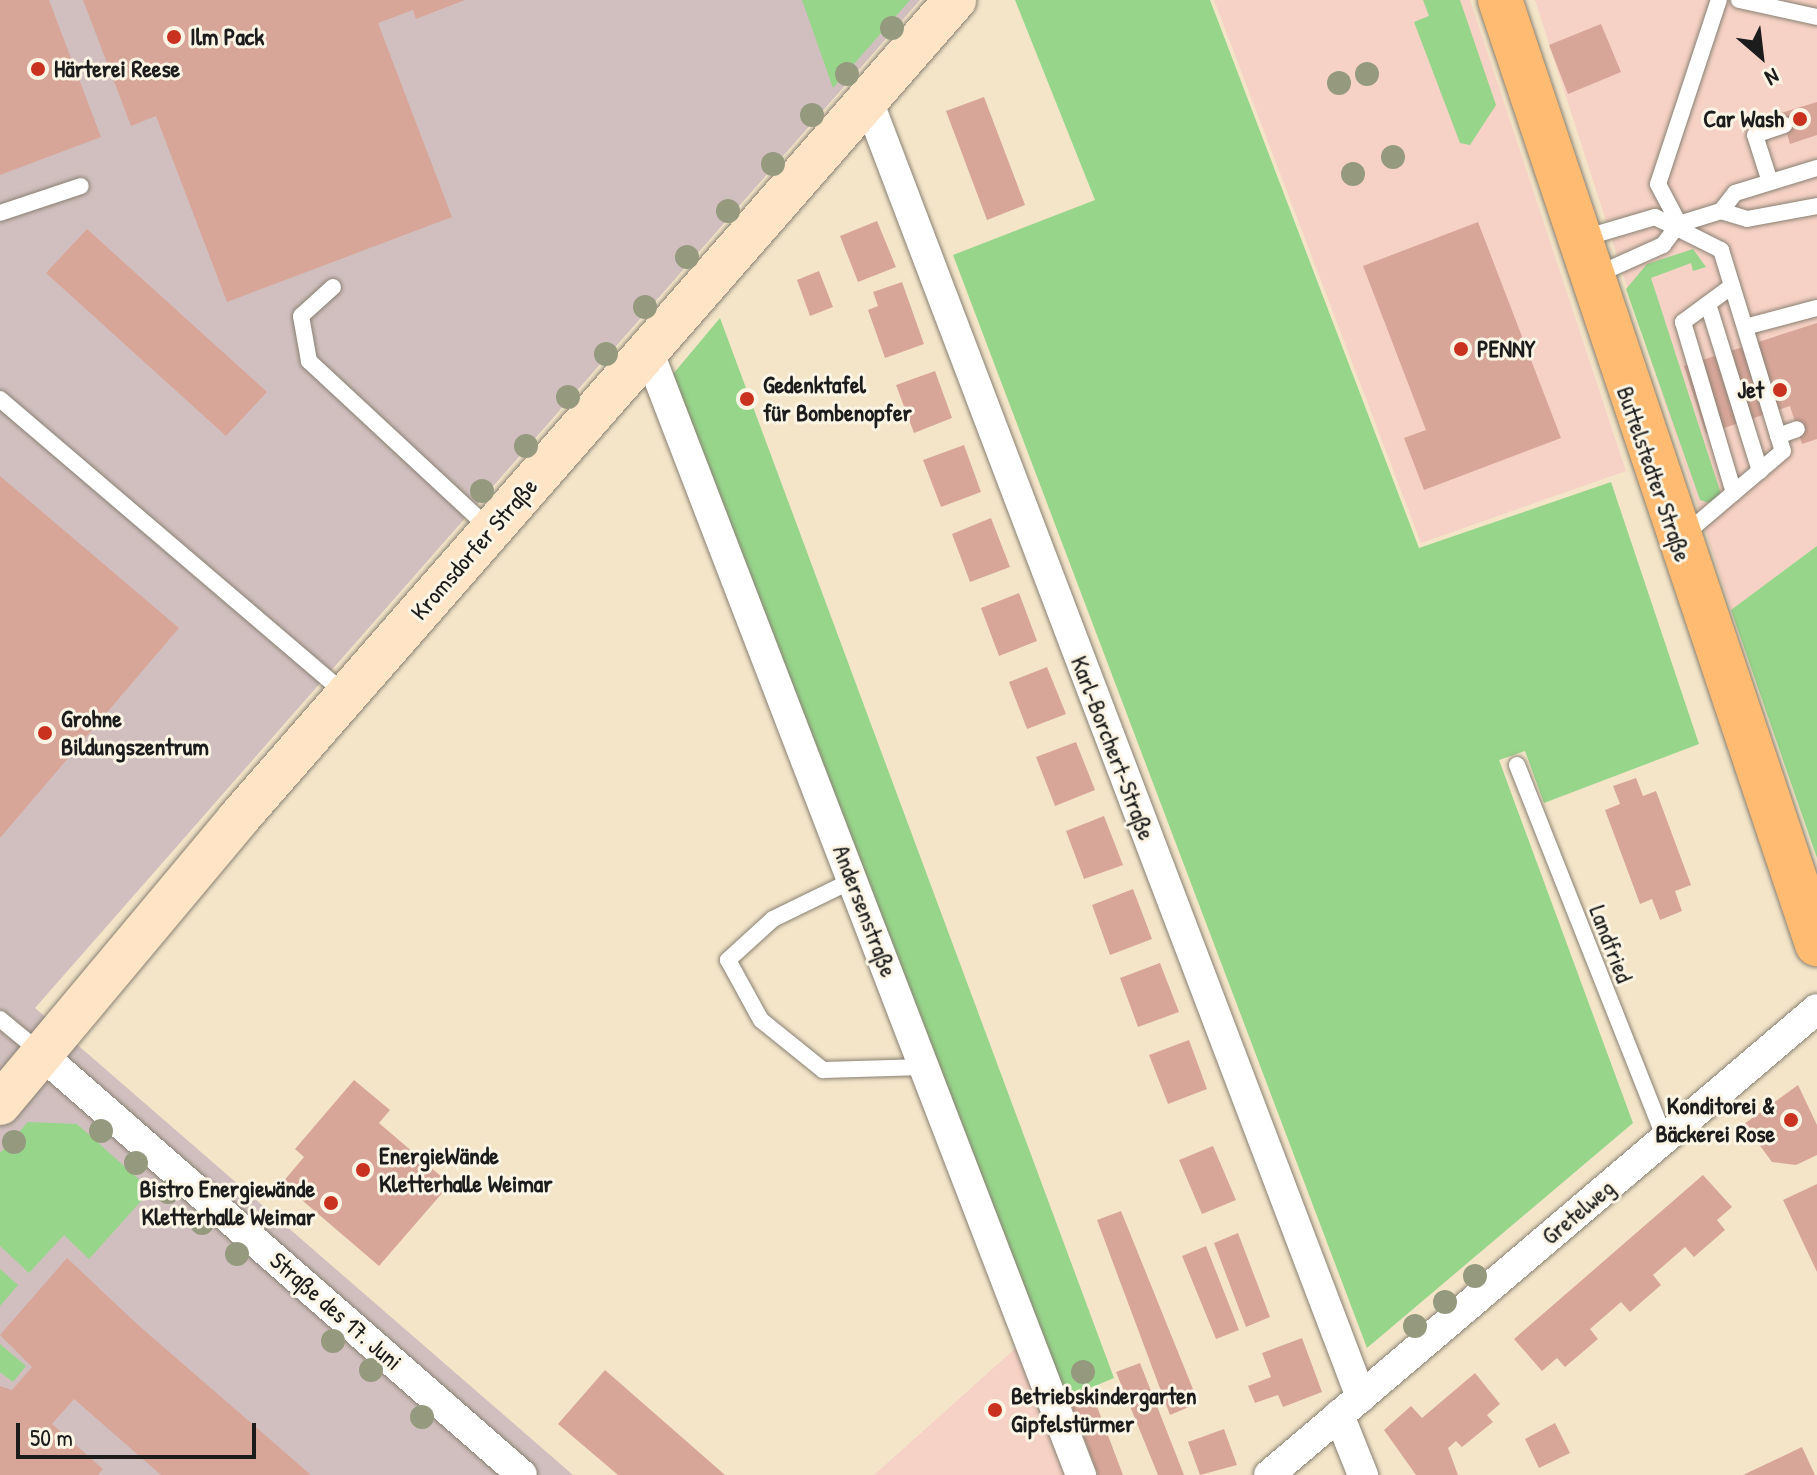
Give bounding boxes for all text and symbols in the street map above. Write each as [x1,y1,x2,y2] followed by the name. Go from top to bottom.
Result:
[1721,16,1801,96] north arrow
[190,23,264,51] place label: Ilm Pack
[165,28,183,46] marker: Ilm Pack
[54,55,180,83] place label: Härterei Reese
[29,60,47,78] marker: Härterei Reese
[1760,61,1784,93] text: N
[1703,105,1784,133] place label: Car Wash
[1791,110,1809,128] marker: Car Wash
[1477,335,1535,363] place label: PENNY
[1452,340,1470,358] marker: PENNY
[763,371,912,427] place label: Gedenktafel für Bombenopfer
[1737,376,1764,404] place label: Jet
[1771,381,1789,399] marker: Jet
[1611,383,1697,565] street label: Buttelstedter Straße
[738,390,756,408] marker: Gedenktafel für Bombenopfer
[405,472,543,626] street label: Kromsdorfer Straße
[1065,652,1161,844] street label: Karl-Borchert-Straße
[61,705,209,761] place label: Grohne Bildungszentrum
[36,724,54,742] marker: Grohne Bildungszentrum
[827,841,903,981] street label: Andersenstraße
[1583,901,1639,987] street label: Landfried
[1656,1092,1775,1148] place label: Konditorei & Bäckerei Rose
[1782,1111,1800,1129] marker: Konditorei & Bäckerei Rose
[379,1142,552,1198] place label: EnergieWände Kletterhalle Weimar
[354,1161,372,1179] marker: EnergieWände Kletterhalle Weimar
[1536,1173,1620,1251] street label: Gretelweg
[139,1175,315,1231] place label: Bistro Energiewände Kletterhalle Weimar
[322,1194,340,1212] marker: Bistro Energiewände Kletterhalle Weimar
[264,1246,408,1376] street label: Straße des 17. Juni
[1011,1382,1197,1438] place label: Betriebskindergarten Gipfelstürmer
[986,1401,1004,1419] marker: Betriebskindergarten Gipfelstürmer
[20,1407,260,1457] scale bar
[30,1421,73,1453] text: 50 m

